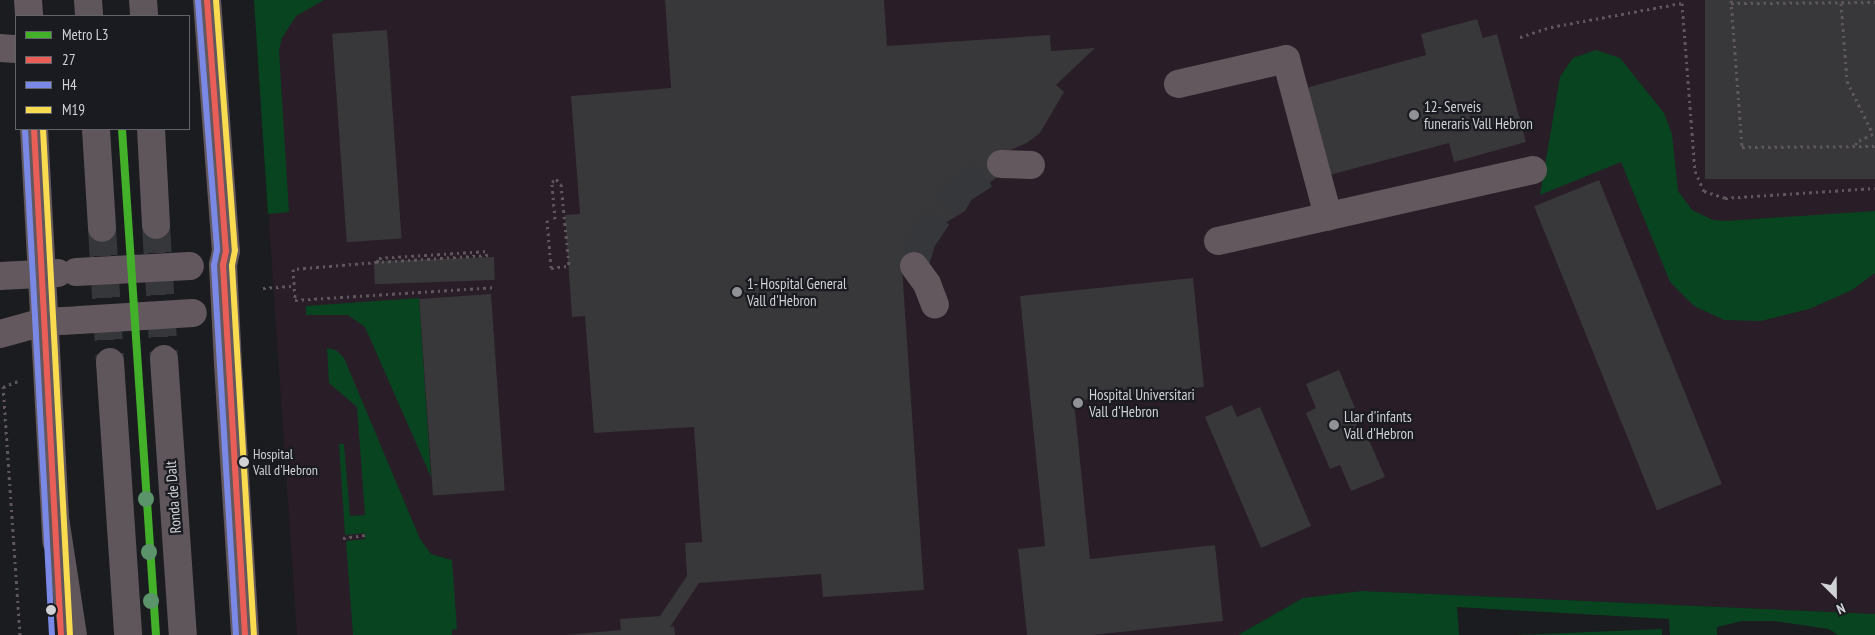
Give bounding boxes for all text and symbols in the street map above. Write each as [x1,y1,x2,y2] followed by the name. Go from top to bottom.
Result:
[15,15,190,130] legend
[62,25,109,44] text: Metro L3
[62,50,76,69] text: 27
[62,75,77,94] text: H4
[1424,97,1533,132] place label: 12- Serveis funeraris Vall Hebron
[62,100,85,119] text: M19
[1408,109,1420,121] marker: 12- Serveis funeraris Vall Hebron
[747,274,847,309] place label: 1- Hospital General Vall d'Hebron
[731,286,743,298] marker: 1- Hospital General Vall d'Hebron
[1089,385,1195,420] place label: Hospital Universitari Vall d'Hebron
[1071,396,1085,410] marker: Hospital Universitari Vall d'Hebron
[1344,407,1414,442] place label: Llar d'infants Vall d'Hebron
[1328,419,1340,431] marker: Llar d'infants Vall d'Hebron
[253,446,318,478] place label: Hospital Vall d'Hebron
[239,457,249,467] marker: Hospital Vall d'Hebron
[161,460,185,534] street label: Ronda de Dalt
[1810,570,1860,620] north arrow
[1834,599,1848,619] text: N
[46,605,56,615] unlabelled marker

